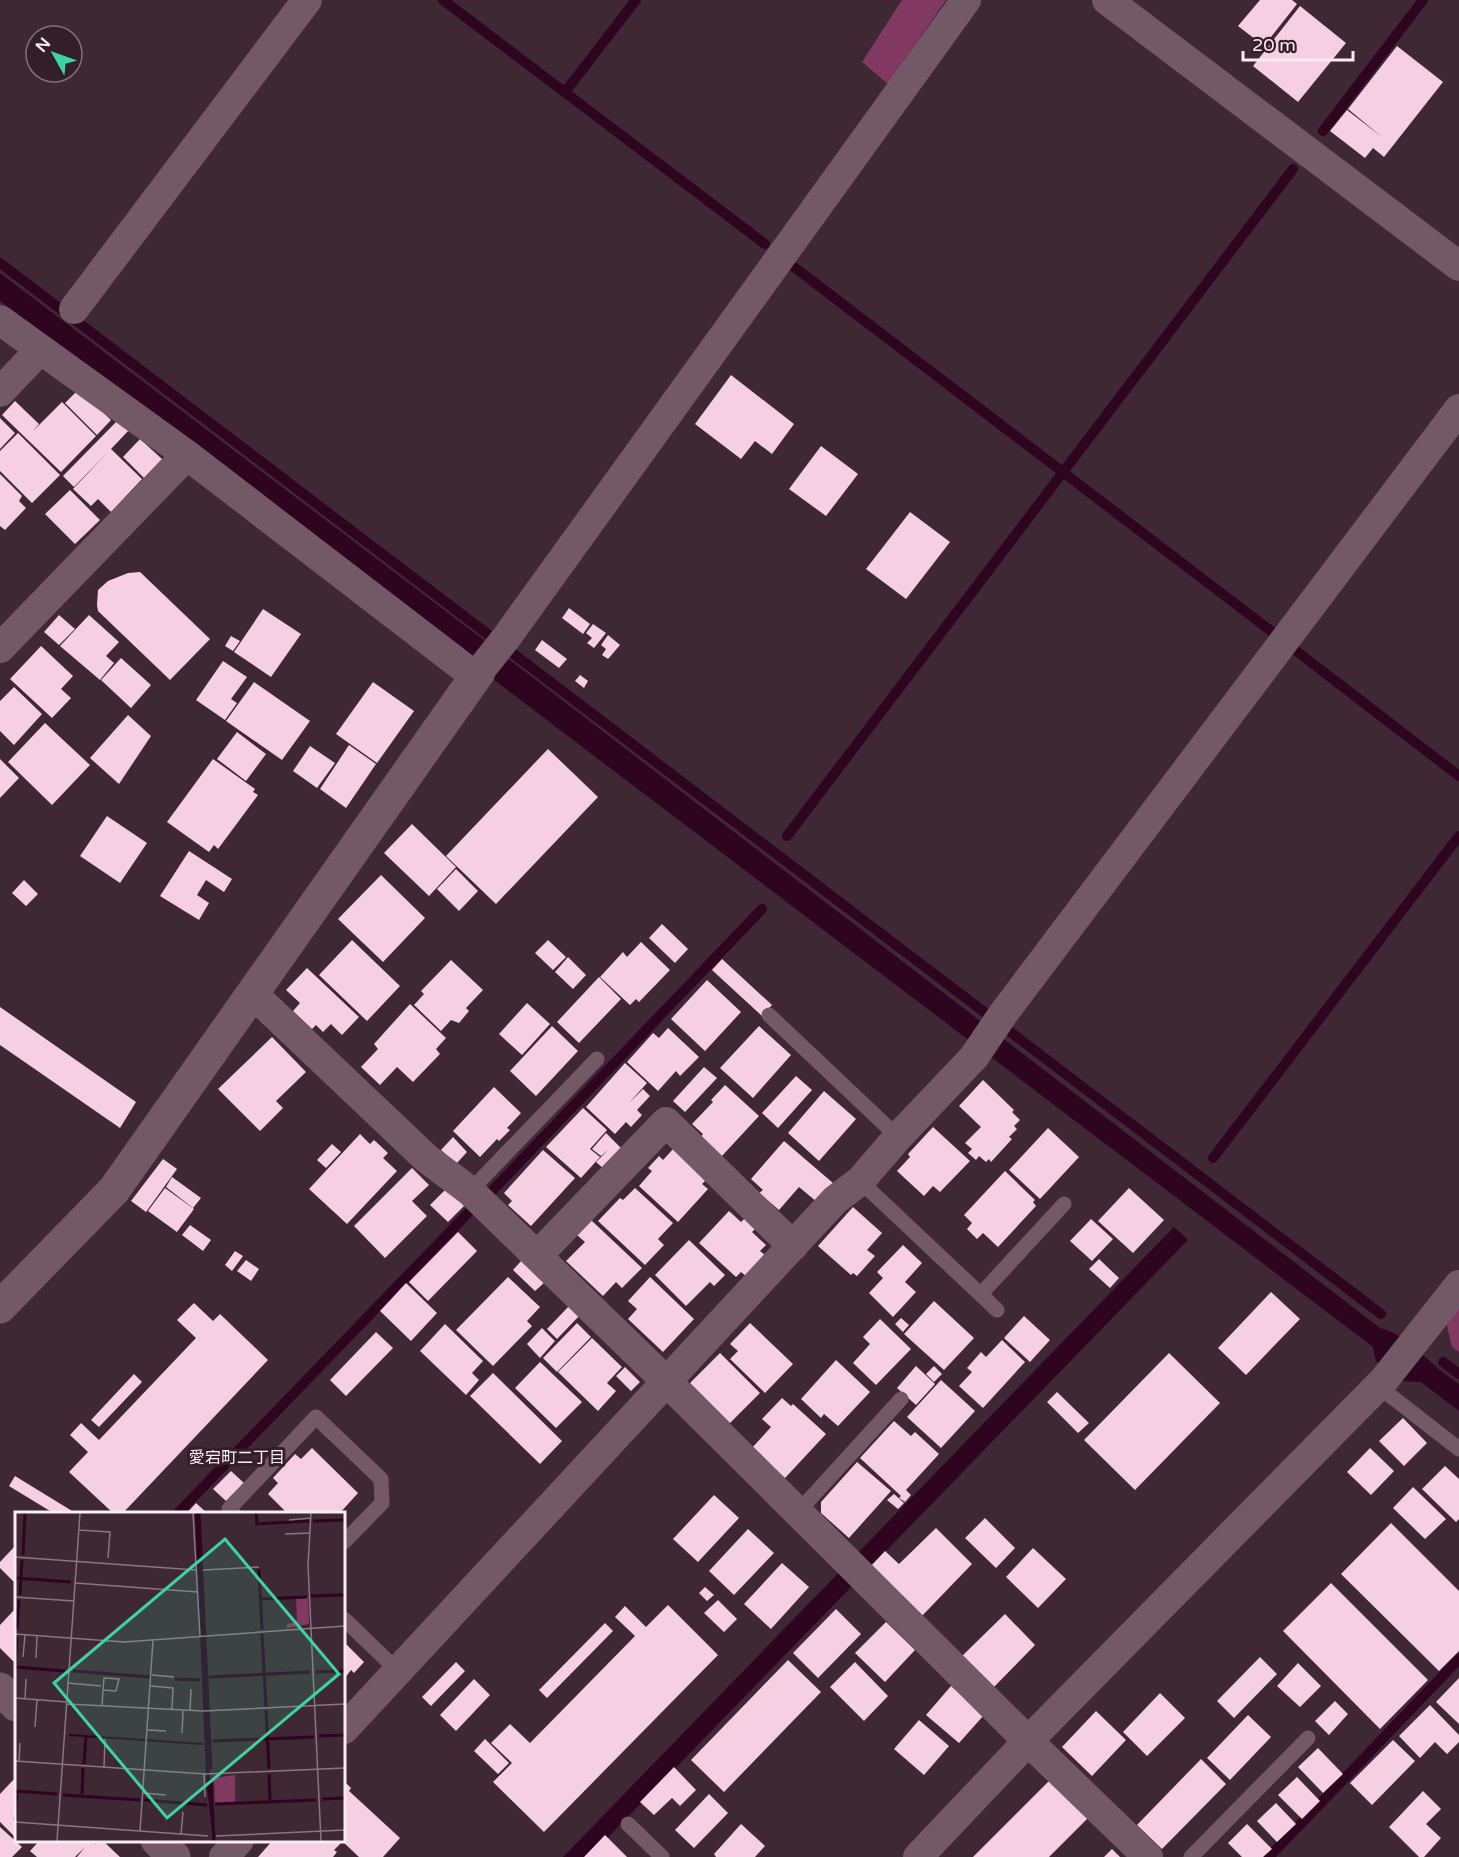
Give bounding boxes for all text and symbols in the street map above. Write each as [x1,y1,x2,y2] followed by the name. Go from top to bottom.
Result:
[24,24,84,84] north arrow
[1243,24,1352,62] scale bar
[31,34,55,56] text: N
[1252,34,1296,56] text: 20 m
[189,1448,285,1468] district label: 愛宕町二丁目
[15,1512,345,1842] inset map

